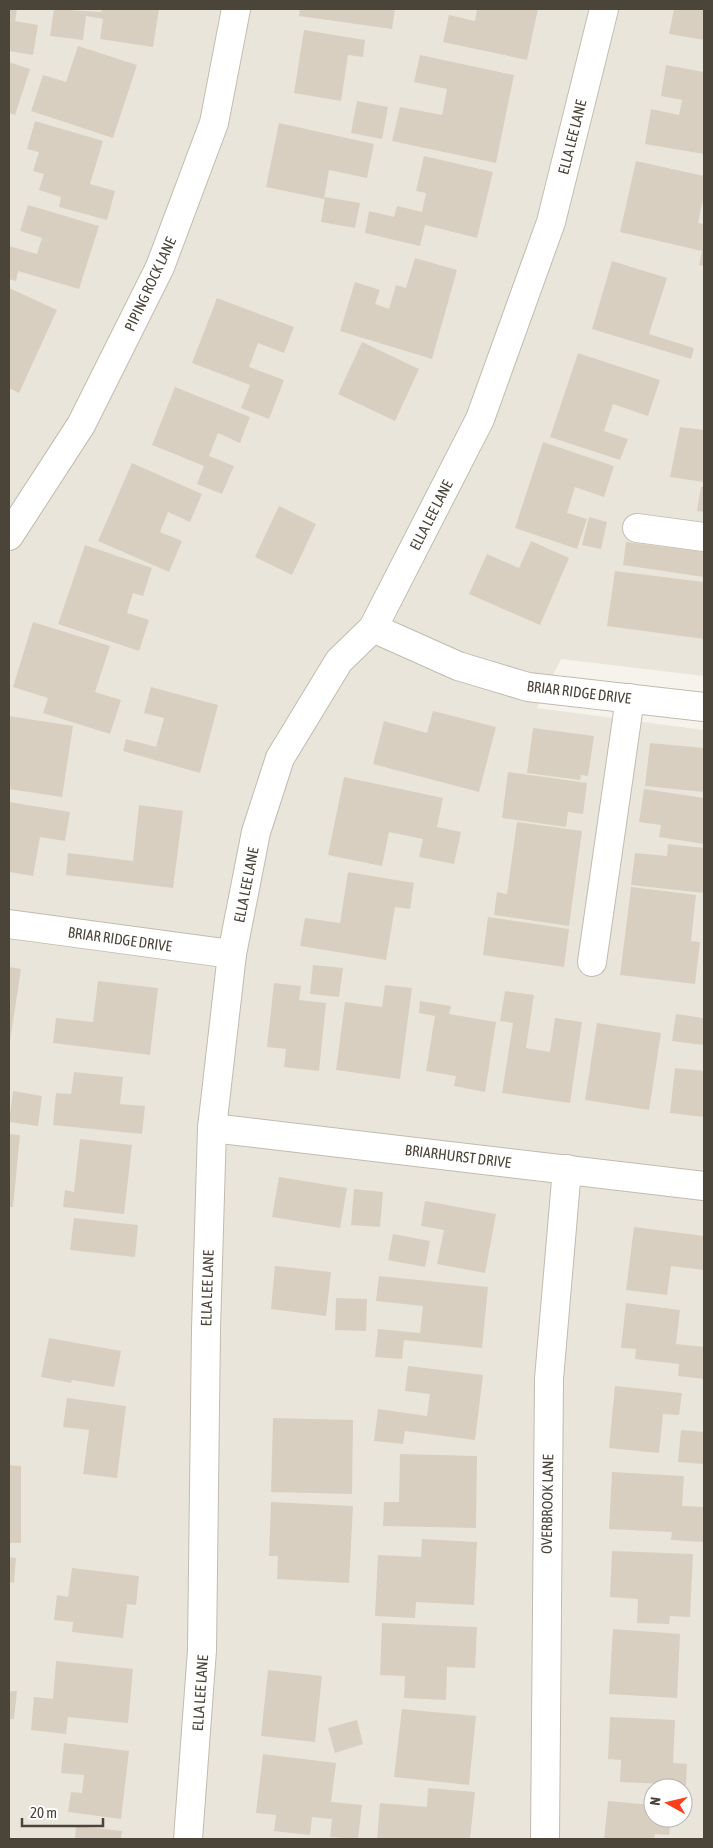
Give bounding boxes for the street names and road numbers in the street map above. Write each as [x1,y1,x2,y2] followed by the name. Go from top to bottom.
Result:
[555,97,590,176] street label: ELLA LEE LANE
[121,234,179,334] street label: PIPING ROCK LANE
[406,477,456,553] street label: ELLA LEE LANE
[526,677,633,707] street label: BRIAR RIDGE DRIVE
[230,845,262,924] street label: ELLA LEE LANE
[67,923,174,955] street label: BRIAR RIDGE DRIVE
[404,1141,513,1171] street label: BRIARHURST DRIVE
[197,1249,217,1326] street label: ELLA LEE LANE
[538,1453,556,1554] street label: OVERBROOK LANE
[189,1654,211,1732] street label: ELLA LEE LANE

